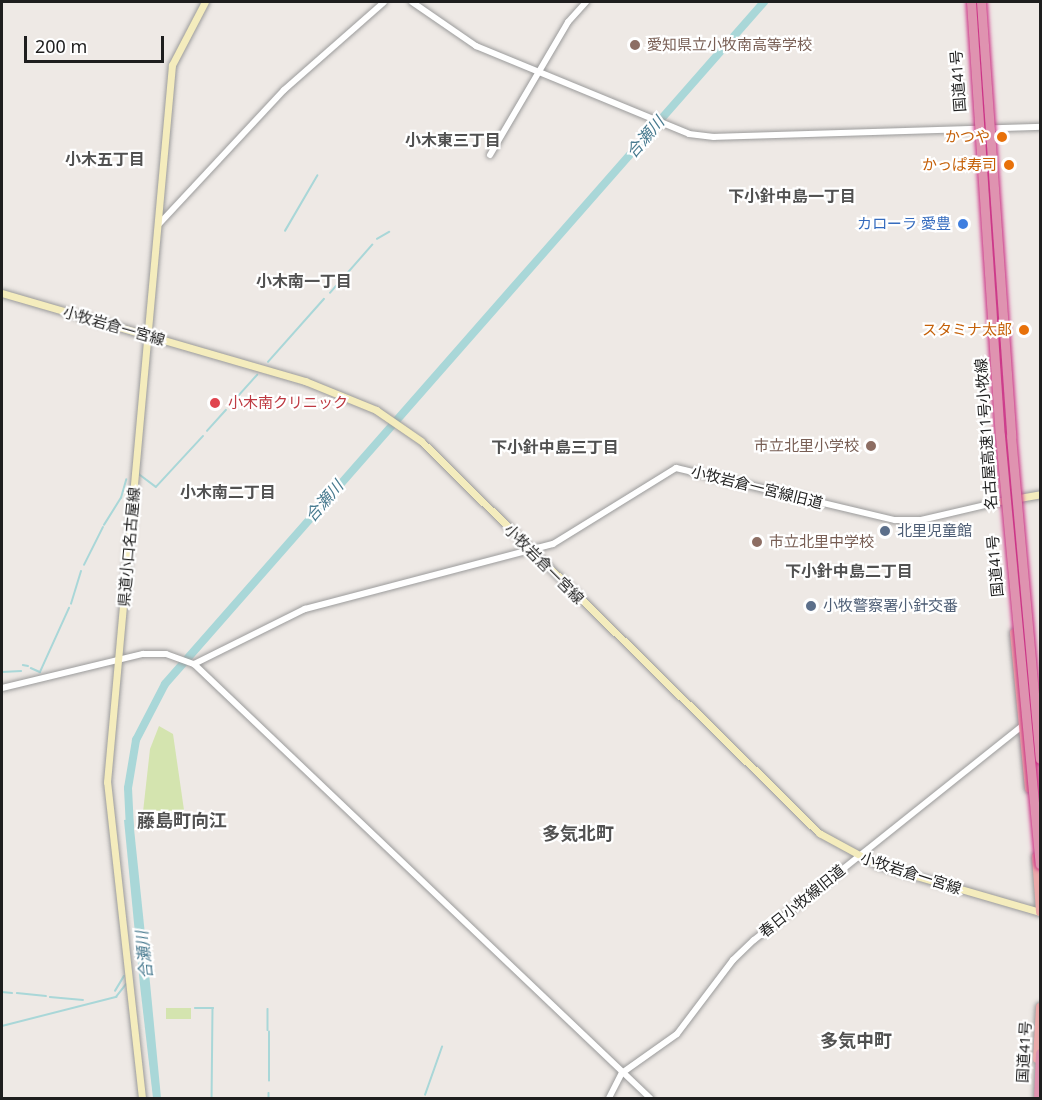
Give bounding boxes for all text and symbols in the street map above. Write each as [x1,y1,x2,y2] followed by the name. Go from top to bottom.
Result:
[27,24,166,62] scale bar
[35,34,87,58] text: 200 m
[647,36,812,54] place label: 愛知県立小牧南高等学校
[628,38,642,52] marker: 愛知県立小牧南高等学校
[947,49,969,113] street label: 国道41号
[622,113,668,161] water label: 合瀬川
[945,128,990,146] place label: かつや
[405,130,501,150] district label: 小木東三丁目
[995,130,1009,144] marker: かつや
[65,149,145,169] district label: 小木五丁目
[922,156,997,174] place label: かっぱ寿司
[1002,158,1016,172] marker: かっぱ寿司
[728,186,856,206] district label: 下小針中島一丁目
[857,215,951,233] place label: カローラ 愛豊
[956,217,970,231] marker: カローラ 愛豊
[256,271,352,291] district label: 小木南一丁目
[61,303,167,349] street label: 小牧岩倉一宮線
[922,321,1012,339] place label: スタミナ太郎
[1017,323,1031,337] marker: スタミナ太郎
[972,357,1000,511] street label: 名古屋高速11号小牧線
[206,394,224,412] marker: 小木南クリニック
[228,394,348,412] place label: 小木南クリニック
[491,437,619,457] district label: 下小針中島三丁目
[754,437,859,455] place label: 市立北里小学校
[864,439,878,453] marker: 市立北里小学校
[689,462,825,512] street label: 小牧岩倉一宮線旧道
[301,477,347,525] water label: 合瀬川
[180,482,276,502] district label: 小木南二丁目
[115,486,143,608] street label: 県道小口名古屋線
[501,521,587,607] street label: 小牧岩倉一宮線
[897,522,972,540] place label: 北里児童館
[878,524,892,538] marker: 北里児童館
[769,533,874,551] place label: 市立北里中学校
[983,534,1007,598] street label: 国道41号
[750,535,764,549] marker: 市立北里中学校
[785,561,913,581] district label: 下小針中島二丁目
[823,597,958,615] place label: 小牧警察署小針交番
[804,599,818,613] marker: 小牧警察署小針交番
[137,809,227,831] district label: 藤島町向江
[542,822,614,844] district label: 多気北町
[858,848,964,898] street label: 小牧岩倉一宮線
[756,861,848,941] street label: 春日小牧線旧道
[132,930,156,980] water label: 合瀬川
[1013,1020,1035,1084] street label: 国道41号
[820,1029,892,1051] district label: 多気中町

